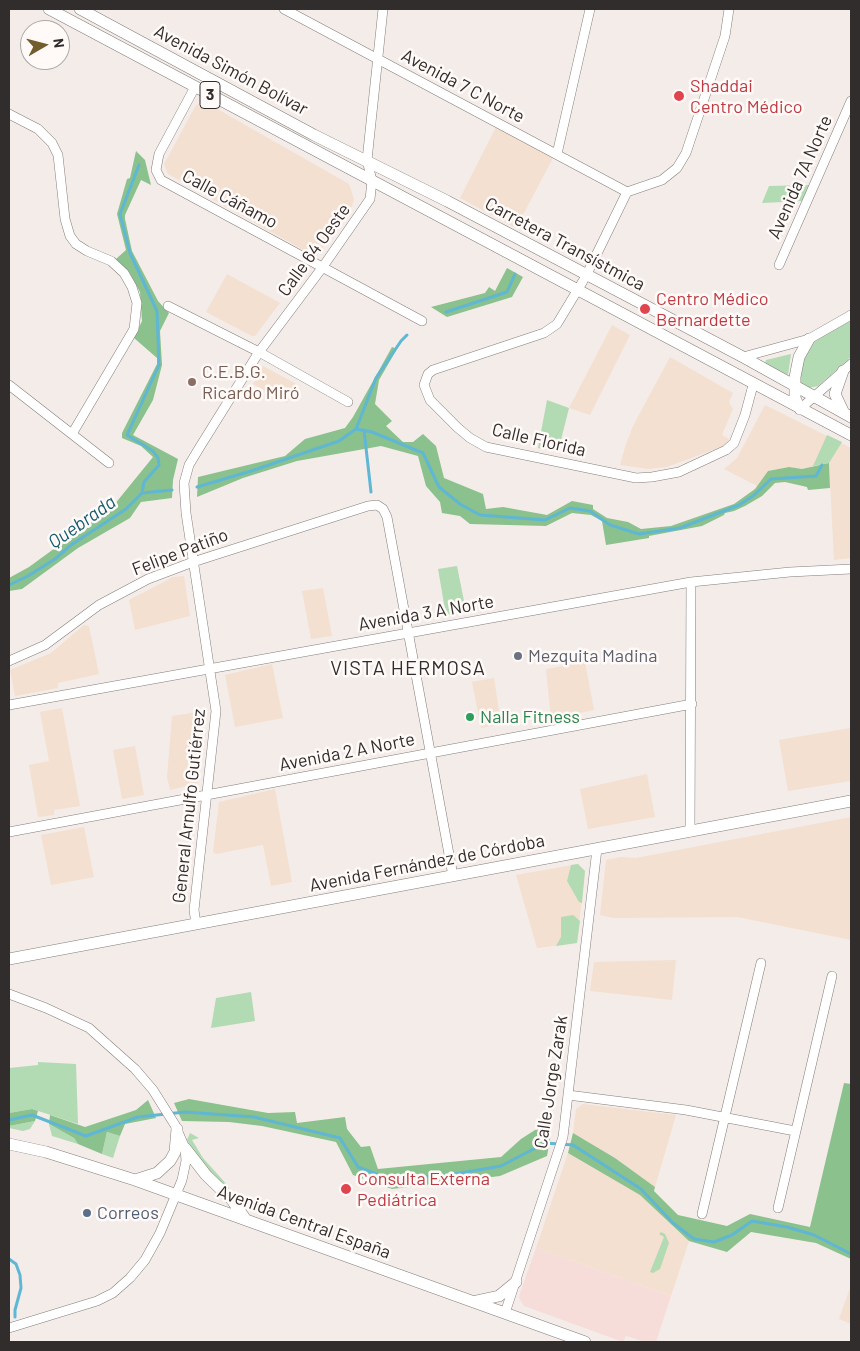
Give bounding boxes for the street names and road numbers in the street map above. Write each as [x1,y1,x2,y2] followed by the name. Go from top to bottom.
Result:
[150,20,312,120] street label: Avenida Simón Bolívar
[398,44,528,128] street label: Avenida 7 C Norte
[200,82,220,108] road number: 3
[763,112,837,242] street label: Avenida 7A Norte
[179,165,281,233] street label: Calle Cáñamo
[481,193,649,295] street label: Carretera Transístmica
[273,199,355,301] street label: Calle 64 Oeste
[490,419,588,461] street label: Calle Florida
[129,524,231,580] street label: Felipe Patiño
[357,590,495,636] street label: Avenida 3 A Norte
[168,708,210,904] street label: General Arnulfo Gutiérrez
[277,728,417,776] street label: Avenida 2 A Norte
[308,830,546,896] street label: Avenida Fernández de Córdoba
[530,1014,572,1150] street label: Calle Jorge Zarak
[214,1181,394,1263] street label: Avenida Central España

